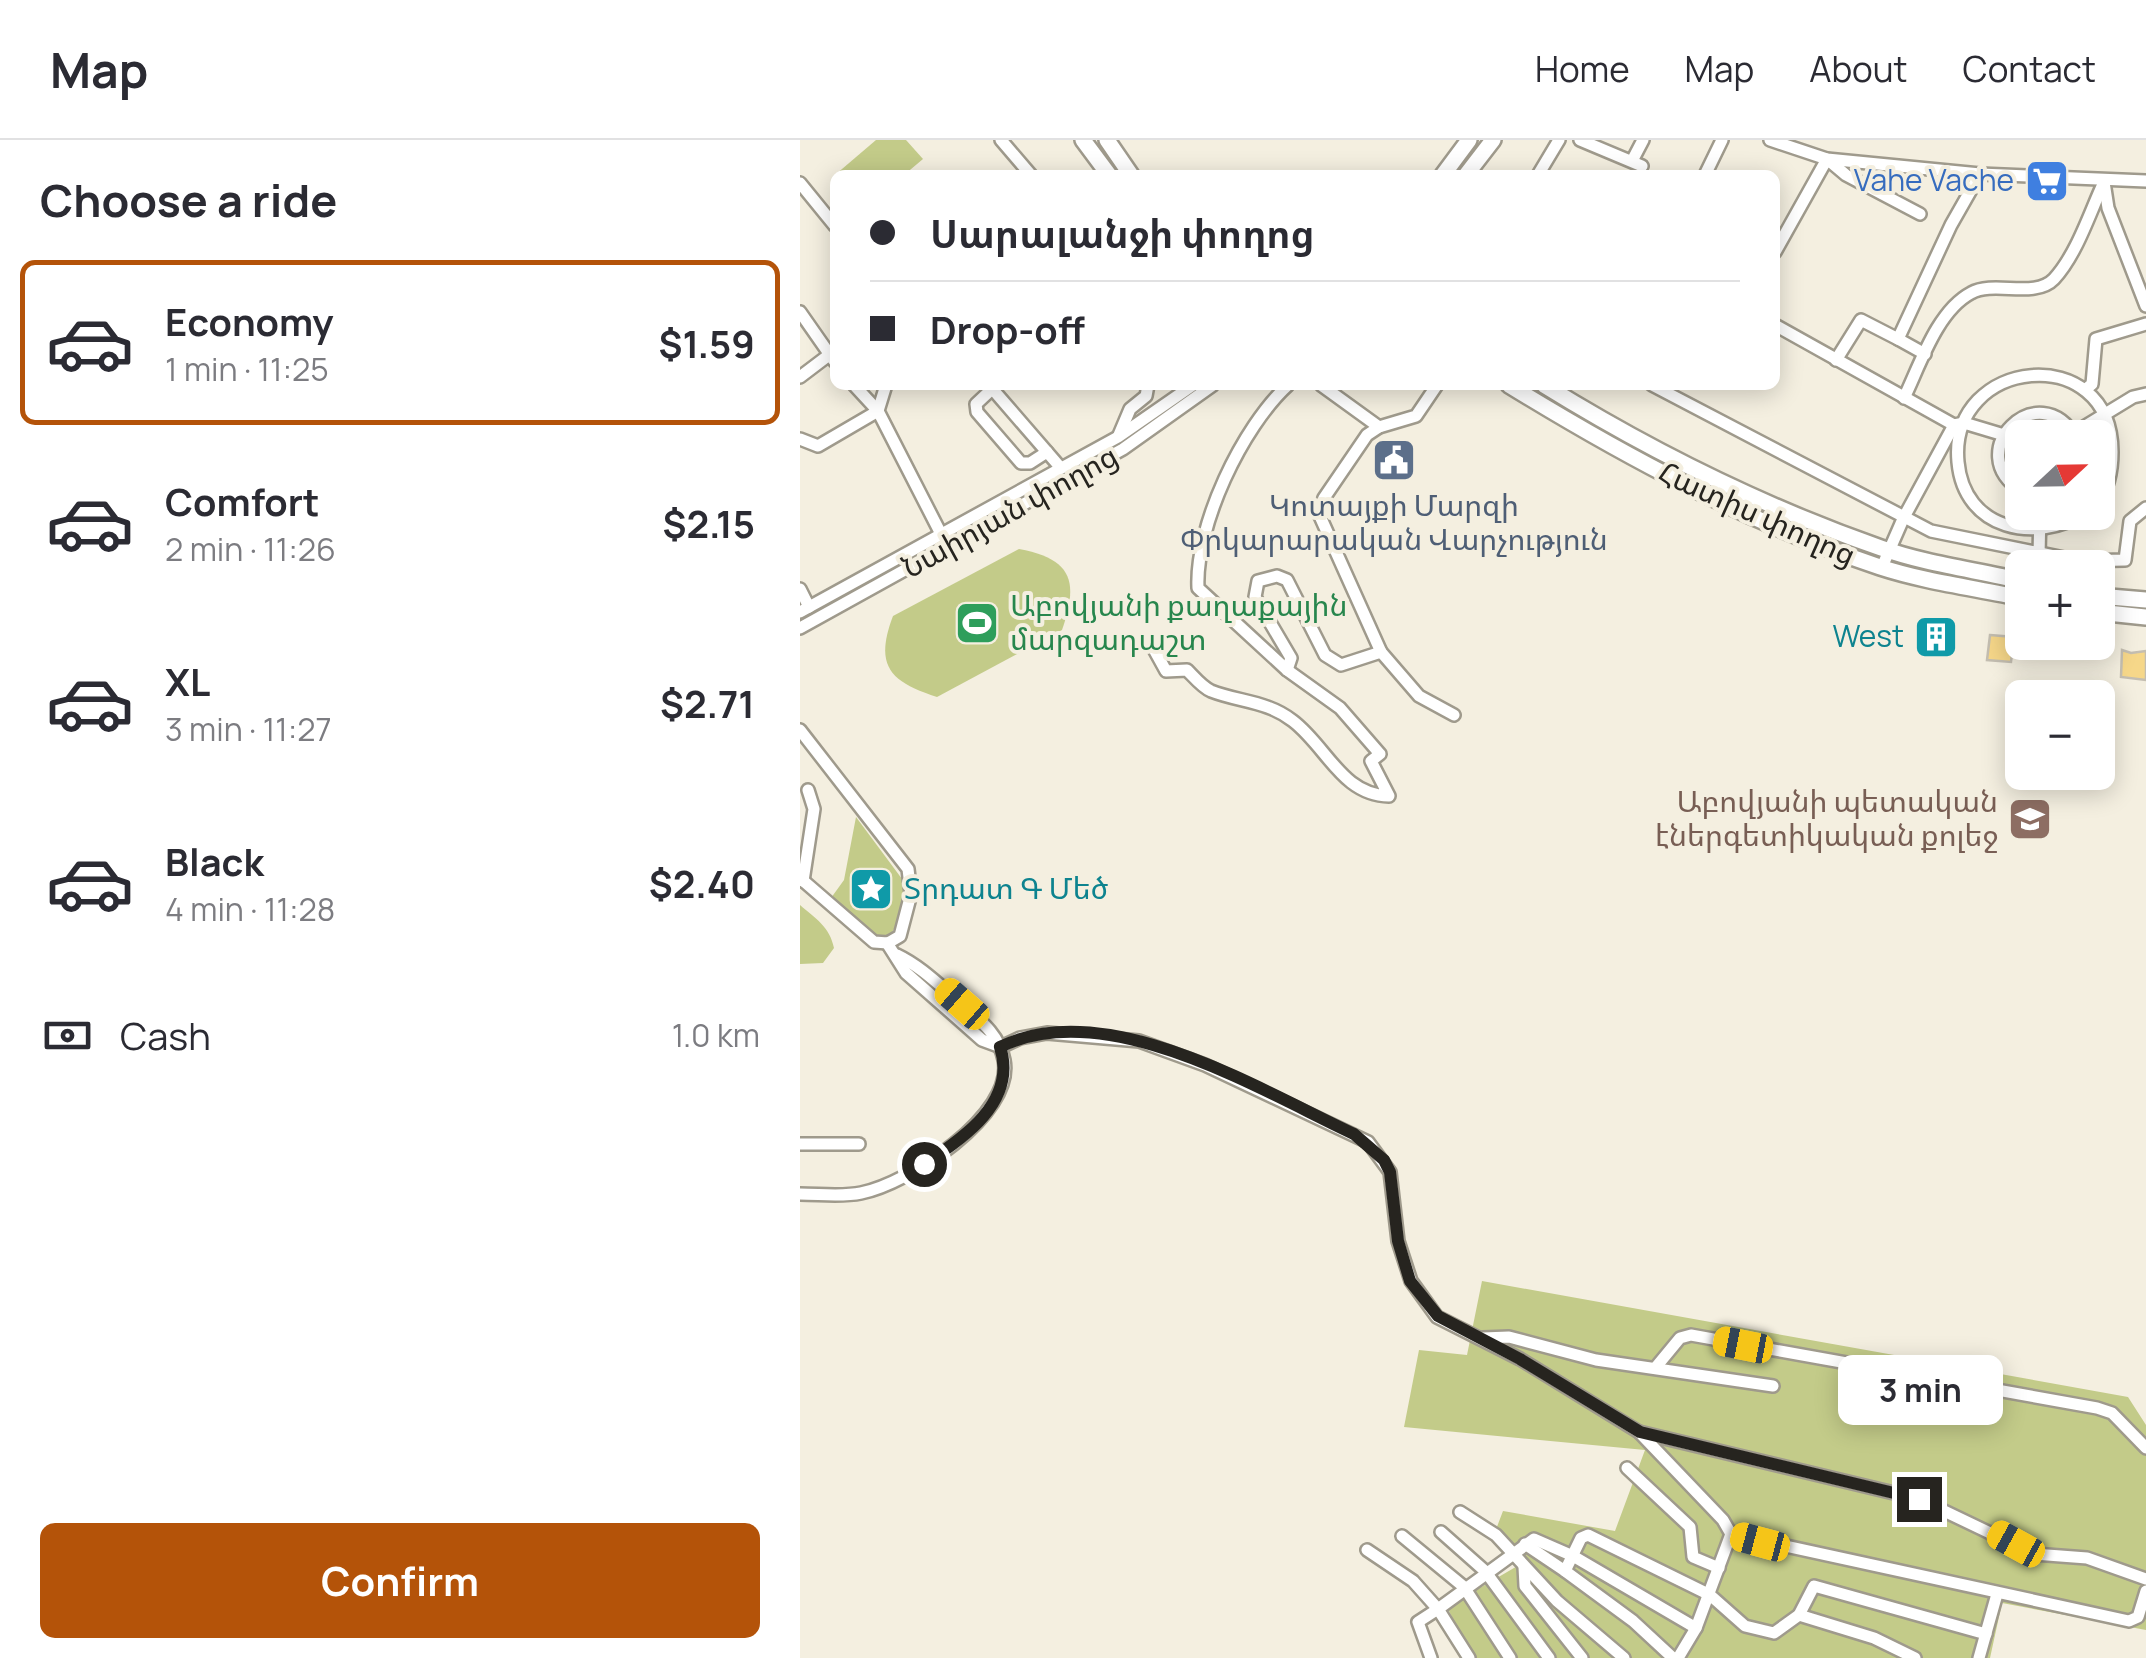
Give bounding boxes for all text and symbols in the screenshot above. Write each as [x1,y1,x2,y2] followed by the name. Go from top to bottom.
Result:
[50,37,148,102] text: Map
[1535,45,1630,93] text: Home
[1685,45,1754,93] text: Map
[1809,45,1908,93] text: About
[1963,45,2096,93] text: Contact
[2024,158,2070,204] supermarket icon: Vahe Vache
[1854,159,2014,200] place label: Vahe Vache
[40,169,337,231] text: Choose a ride
[930,207,1315,259] text: Սարալանջի փողոց
[165,295,334,347] text: Economy
[45,298,135,388] icon: car
[930,303,1085,355] text: Drop-off
[659,317,755,369] text: $1.59
[165,347,329,391] text: 1 min · 11:25
[2005,420,2115,530] north arrow
[2005,420,2115,790] map controls
[894,434,1124,587] street label: Նաիրյան փողոց
[1371,437,1417,483] public building icon: Կոտայքի Մարզի Փրկարարական Վարչություն
[1652,451,1863,574] street label: Հատիս փողոց
[165,475,319,527] text: Comfort
[45,478,135,568] icon: car
[1180,484,1608,559] place label: Կոտայքի Մարզի Փրկարարական Վարչություն
[663,497,755,549] text: $2.15
[165,527,336,571] text: 2 min · 11:26
[2005,550,2115,660] button: +
[1010,584,1347,659] place label: Աբովյանի քաղաքային մարզադաշտ
[954,600,1000,646] sports icon: Աբովյանի քաղաքային մարզադաշտ
[1913,614,1959,660] building icon: West
[1832,615,1904,656] place label: West
[165,655,210,707] text: XL
[45,658,135,748] icon: car
[660,677,755,729] text: $2.71
[2005,680,2115,790] button: −
[165,707,332,751] text: 3 min · 11:27
[1655,780,1998,855] place label: Աբովյանի պետական էներգետիկական քոլեջ
[2007,796,2053,842] school or university icon: Աբովյանի պետական էներգետիկական քոլեջ
[165,835,264,887] text: Black
[45,838,135,928] icon: car
[649,857,755,909] text: $2.40
[848,866,894,912] place icon: Տրդատ Գ Մեծ
[904,867,1109,908] place label: Տրդատ Գ Մեծ
[165,887,335,931] text: 4 min · 11:28
[930,973,994,1035] car
[40,1008,95,1063] icon: cash
[120,1009,211,1061] text: Cash
[672,1013,760,1057] text: 1.0 km
[902,1142,947,1187] route start
[1711,1325,1775,1365] car
[1836,1354,2002,1424] callout: 3 min
[1879,1368,1962,1412] text: 3 min
[1897,1477,1942,1522] route end
[1982,1516,2050,1572] car
[1727,1520,1793,1564] car
[40,1523,760,1638] button: Confirm

